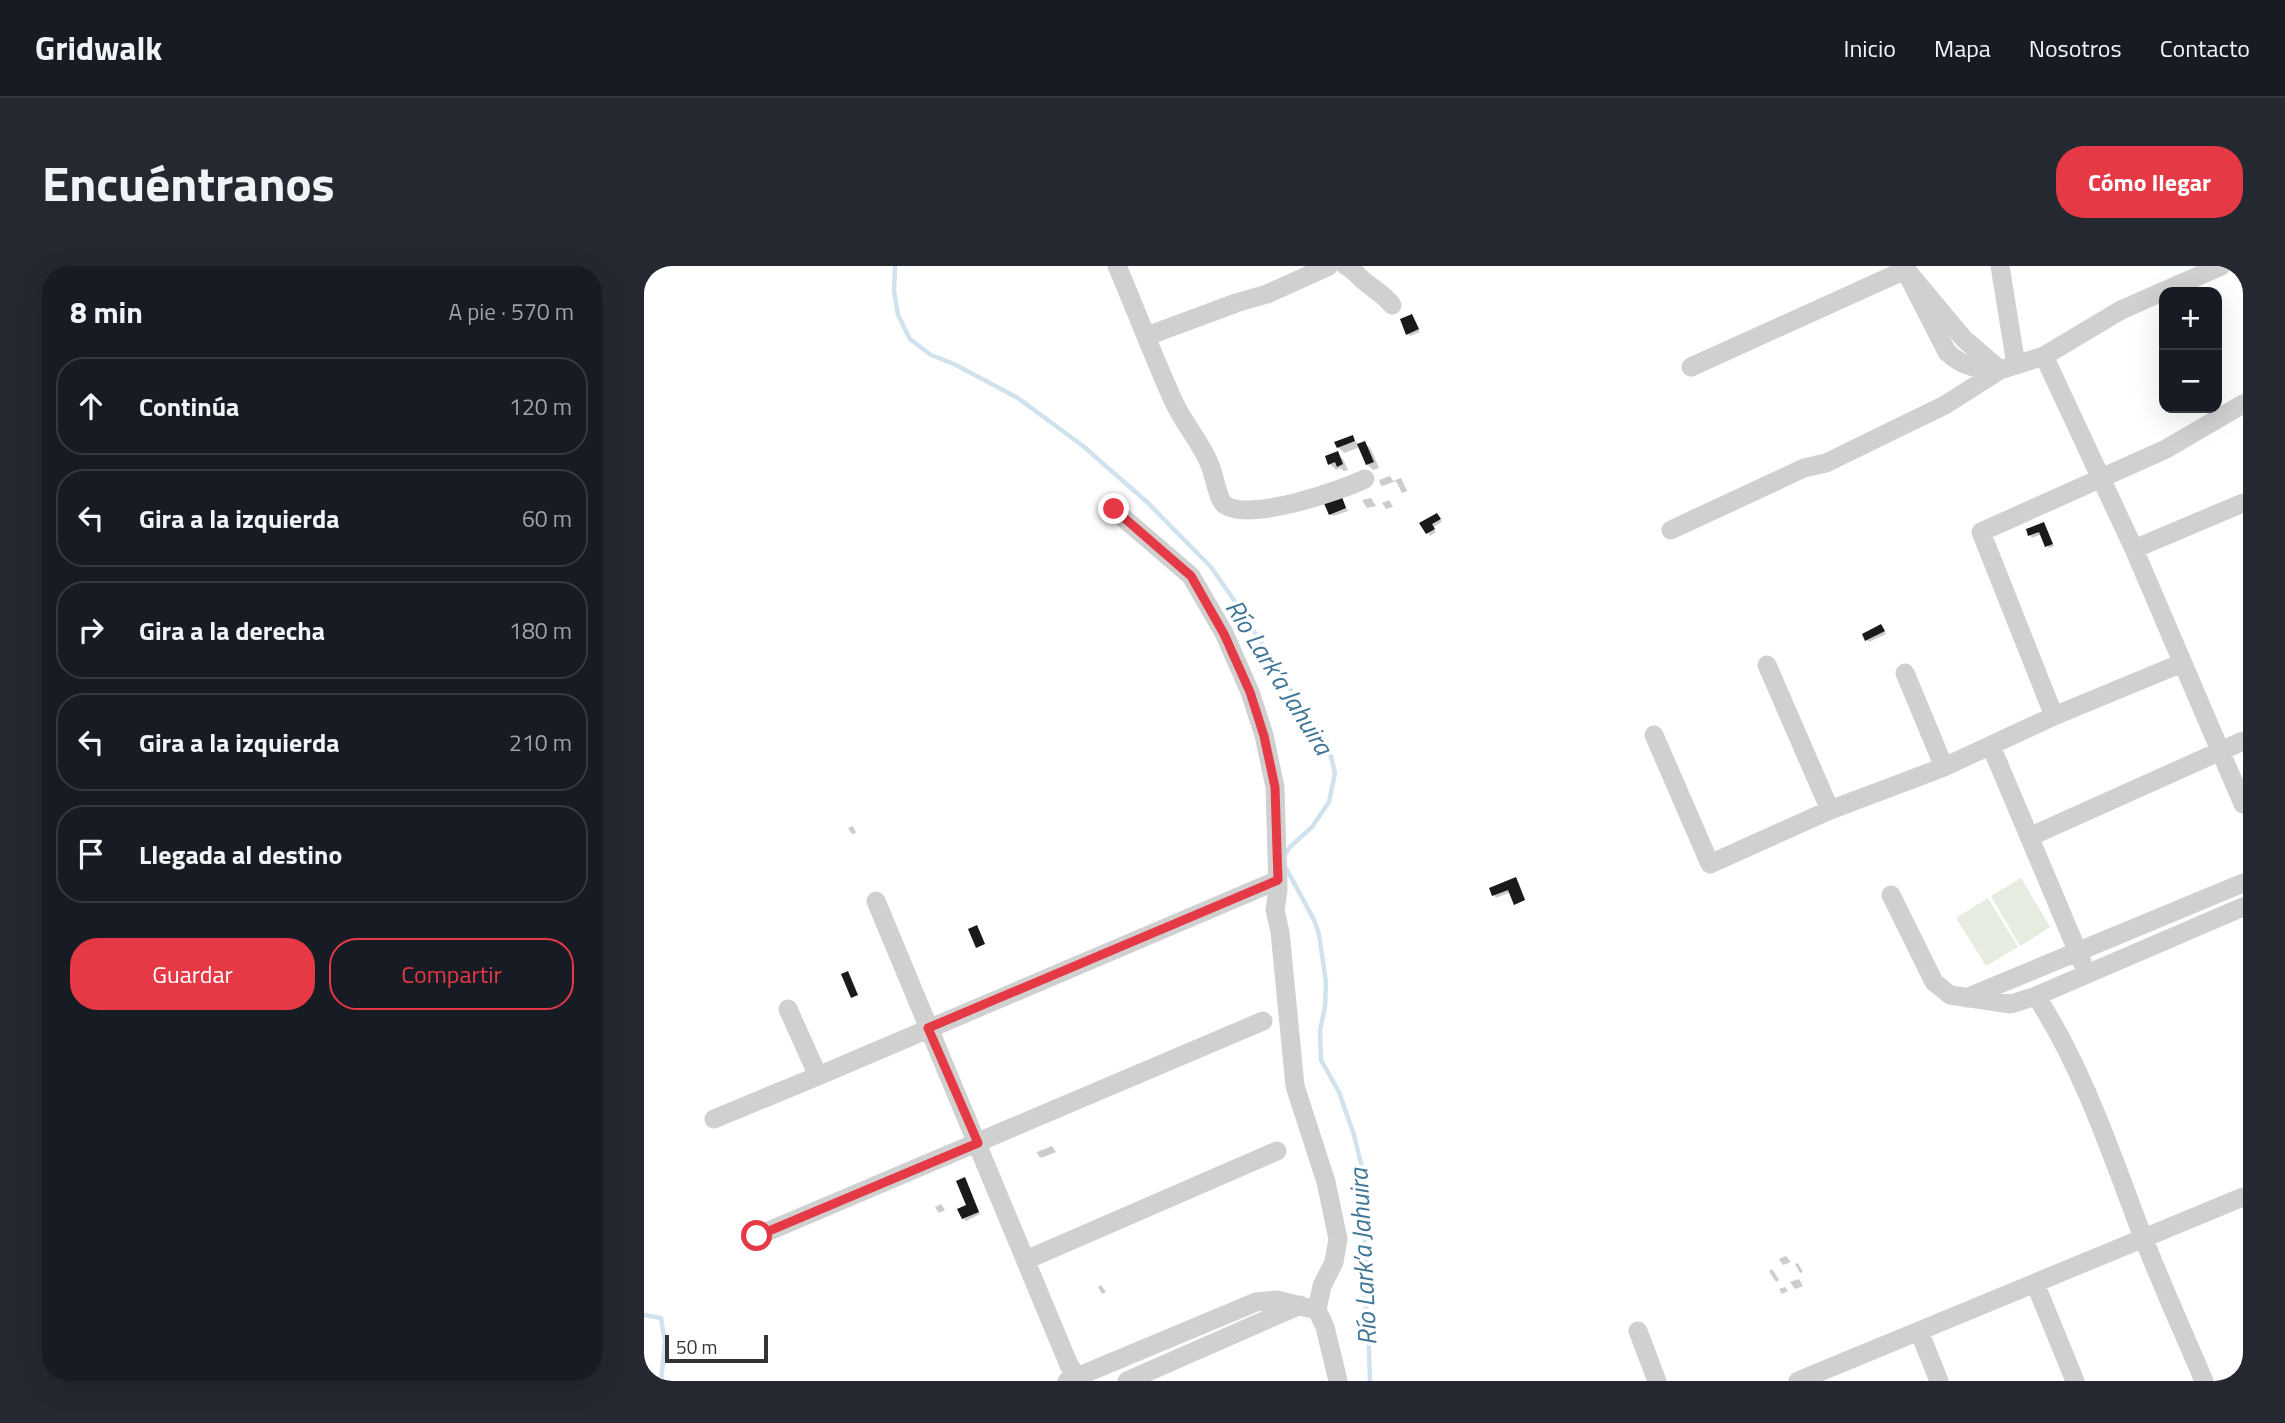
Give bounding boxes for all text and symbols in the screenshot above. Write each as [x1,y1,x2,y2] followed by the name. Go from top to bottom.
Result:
[35,23,162,73] text: Gridwalk
[1844,30,1896,66] text: Inicio
[1934,30,1991,66] text: Mapa
[2029,30,2122,66] text: Nosotros
[2160,30,2250,66] text: Contacto
[42,145,335,220] text: Encuéntranos
[2056,146,2243,218] button: Cómo llegar
[2159,287,2222,413] map controls
[2159,287,2222,350] button: +
[70,289,143,335] text: 8 min
[448,294,574,329] text: A pie · 570 m
[2159,350,2222,413] button: −
[72,387,110,425] icon: ahead
[139,387,239,426] text: Continúa
[509,389,572,424] text: 120 m
[1098,493,1129,524] route end
[72,499,110,537] icon: left
[139,499,340,538] text: Gira a la izquierda
[522,501,572,536] text: 60 m
[1216,591,1344,764] water label: Río Lark’a Jahuira
[72,611,110,649] icon: right
[139,611,325,650] text: Gira a la derecha
[509,613,572,648] text: 180 m
[72,723,110,761] icon: left
[139,723,340,762] text: Gira a la izquierda
[509,725,572,760] text: 210 m
[72,835,110,873] icon: arrive
[139,835,342,874] text: Llegada al destino
[70,938,315,1010] button: Guardar
[329,938,574,1010] button: Compartir
[1338,1166,1387,1346] water label: Río Lark’a Jahuira
[741,1220,772,1251] route start
[665,1332,768,1364] scale bar
[676,1332,717,1361] text: 50 m

